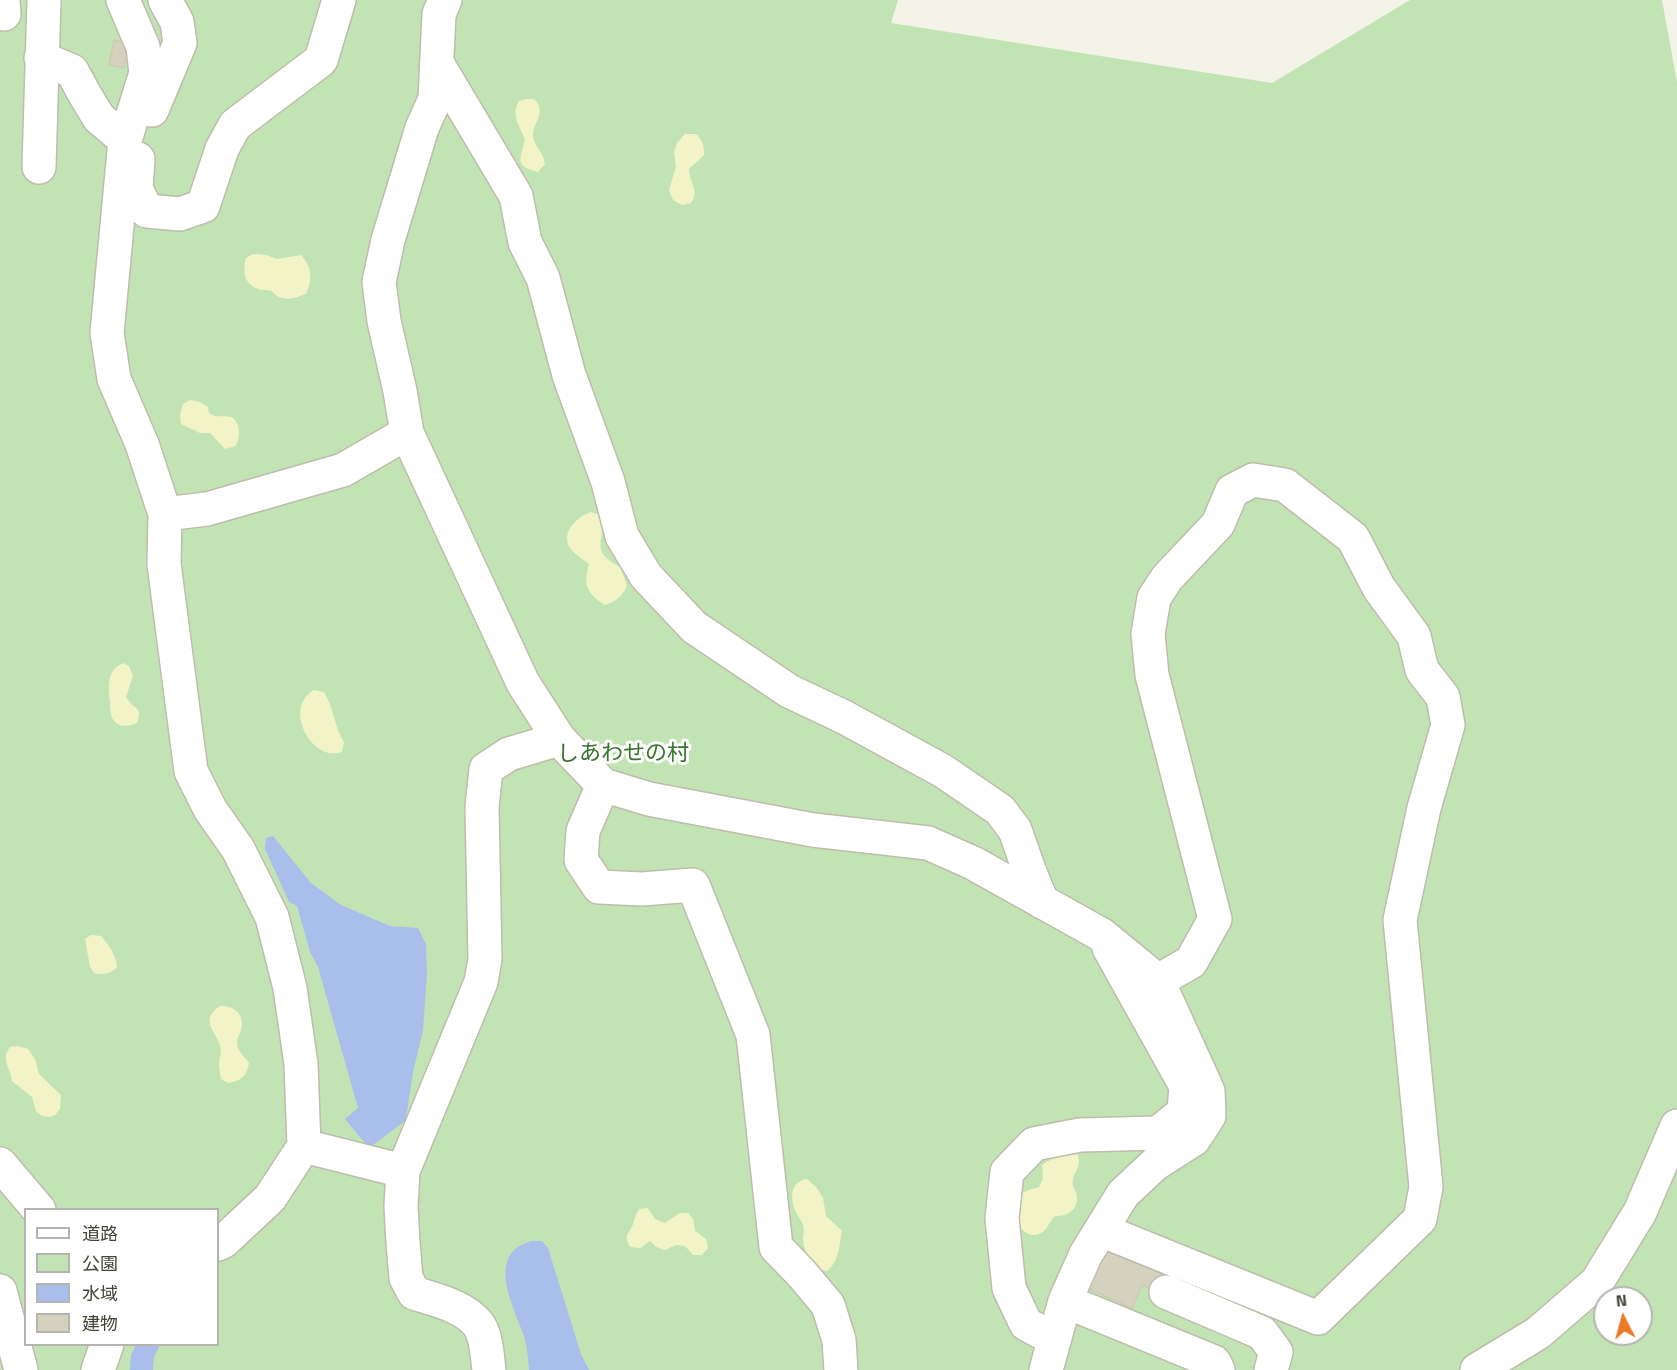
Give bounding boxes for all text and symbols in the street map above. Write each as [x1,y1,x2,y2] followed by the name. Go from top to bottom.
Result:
[557,742,689,768] park label: しあわせの村
[24,1208,219,1346] legend
[82,1220,118,1247] text: 道路
[82,1250,118,1277] text: 公園
[82,1280,118,1307] text: 水域
[1593,1286,1653,1346] north arrow
[1615,1288,1628,1313] text: N
[82,1310,118,1337] text: 建物

